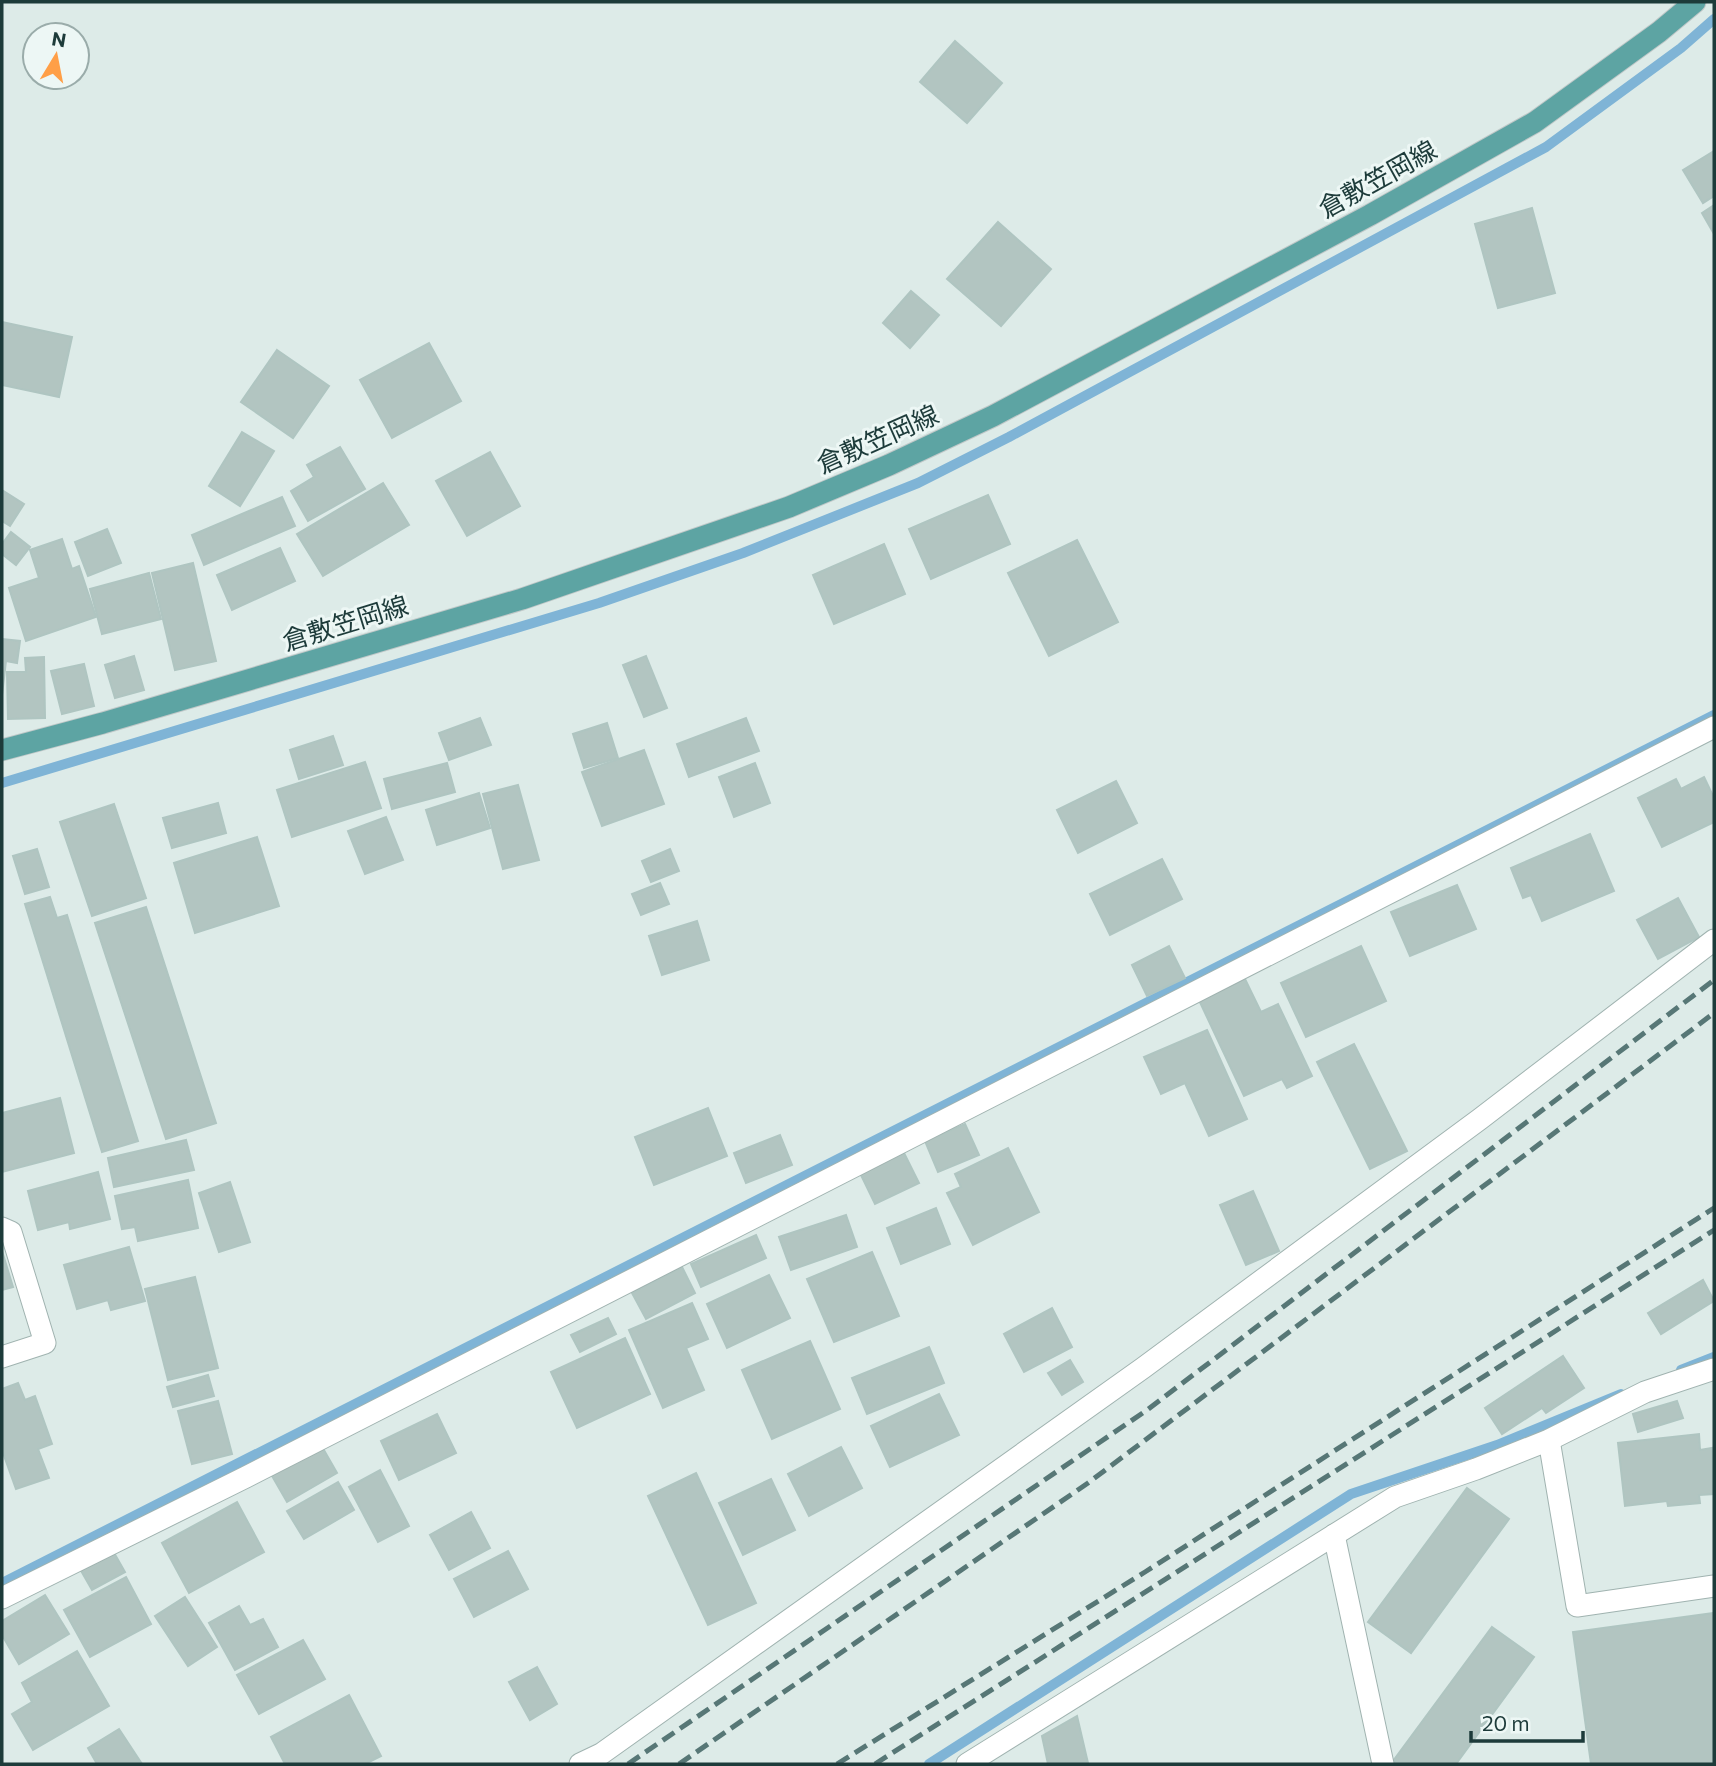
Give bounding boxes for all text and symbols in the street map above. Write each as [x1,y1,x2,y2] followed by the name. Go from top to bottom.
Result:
[21,21,91,91] north arrow
[50,26,68,51] text: N
[1313,133,1441,223] street label: 倉敷笠岡線
[811,397,943,479] street label: 倉敷笠岡線
[278,588,412,656] street label: 倉敷笠岡線
[1471,1700,1583,1744] scale bar
[1482,1710,1530,1735] text: 20 m

